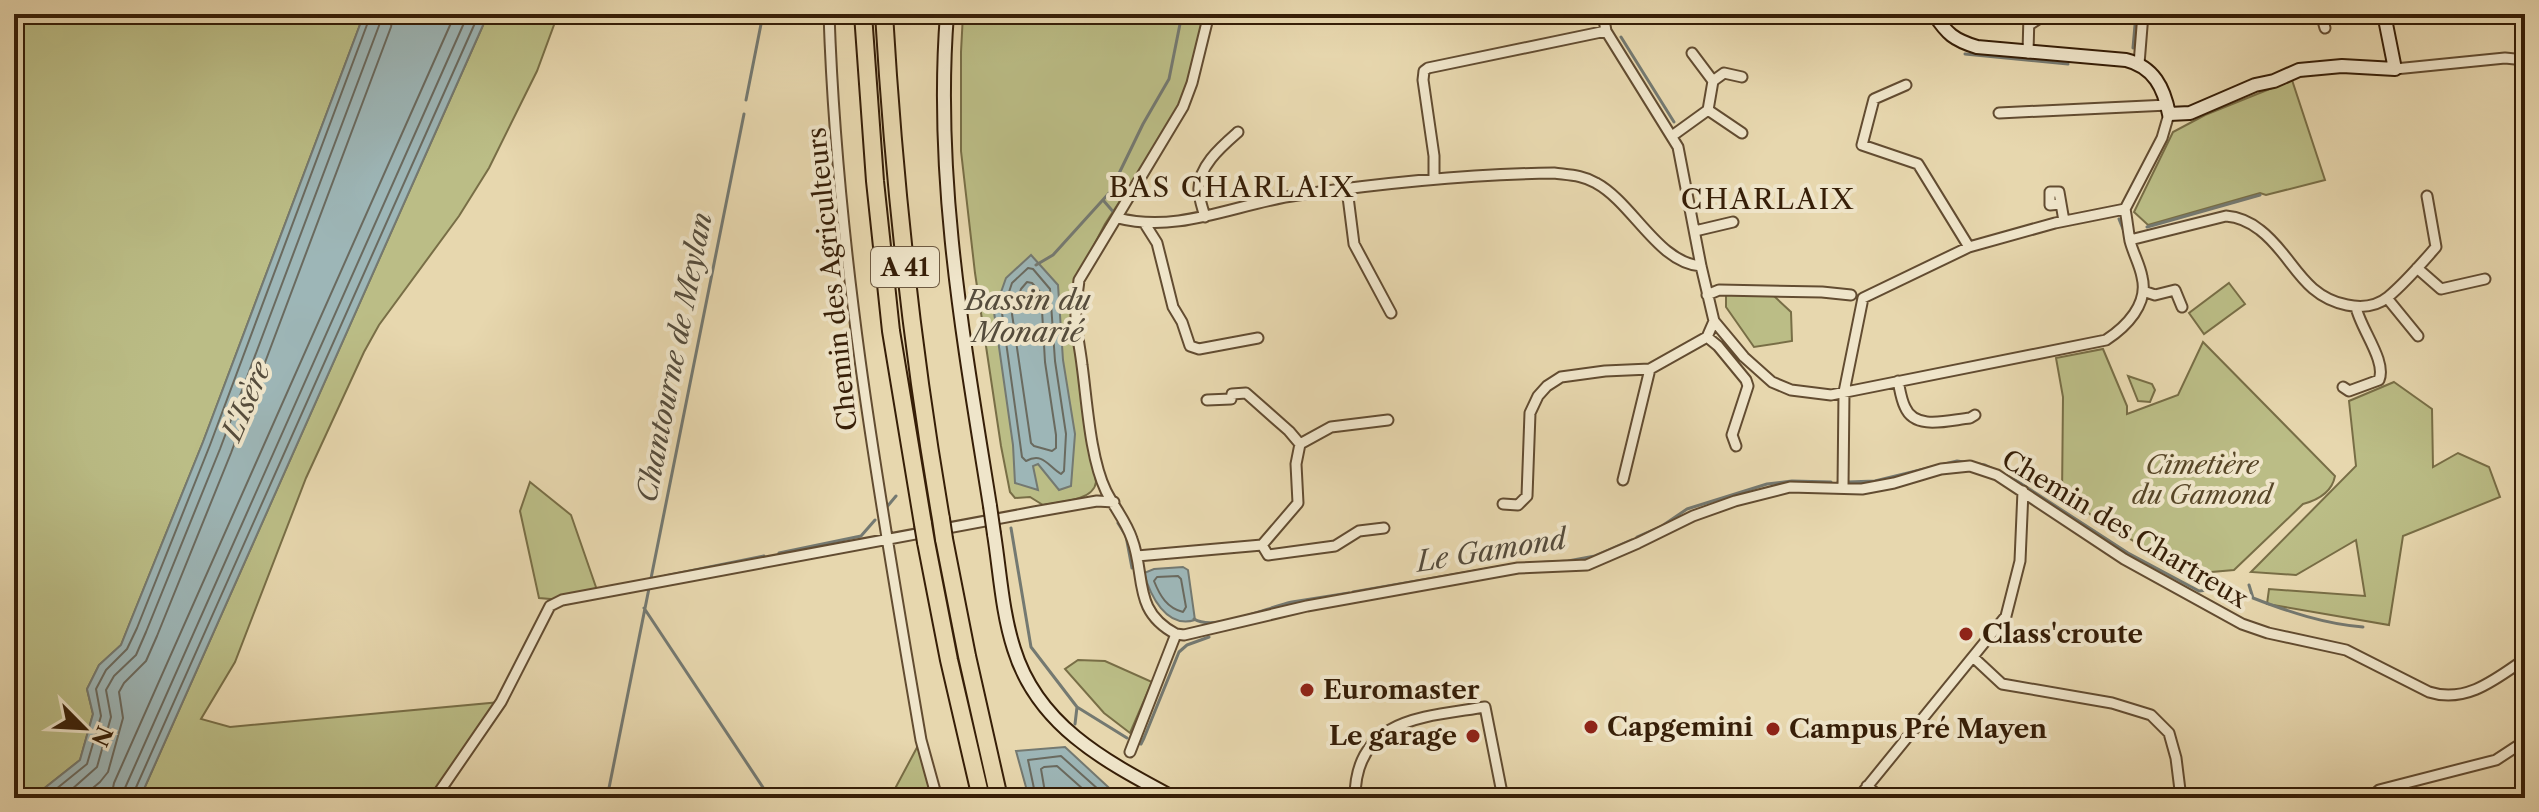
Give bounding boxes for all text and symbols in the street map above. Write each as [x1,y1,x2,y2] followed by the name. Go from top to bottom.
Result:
[800,126,864,432] street label: Chemin des Agriculteurs
[1109,170,1355,204] district label: BAS CHARLAIX
[1681,182,1855,216] district label: CHARLAIX
[629,209,719,505] water label: Chantourne de Meylan
[871,247,939,287] road number: A 41
[963,283,1091,349] water label: Bassin du Monarié
[214,355,278,447] water label: L'Isère
[1996,443,2255,616] street label: Chemin des Chartreux
[2132,449,2275,511] park label: Cimetière du Gamond
[1412,521,1571,579] water label: Le Gamond
[1982,618,2143,650] place label: Class'croute
[1957,625,1975,643] marker: Class'croute
[1323,674,1480,706] place label: Euromaster
[1298,681,1316,699] marker: Euromaster
[44,688,124,768] north arrow
[1607,711,1753,743] place label: Capgemini
[1789,713,2047,745] place label: Campus Pré Mayen
[1582,718,1600,736] marker: Capgemini
[1329,720,1457,752] place label: Le garage
[1764,720,1782,738] marker: Campus Pré Mayen
[86,722,118,750] text: N
[1464,727,1482,745] marker: Le garage

